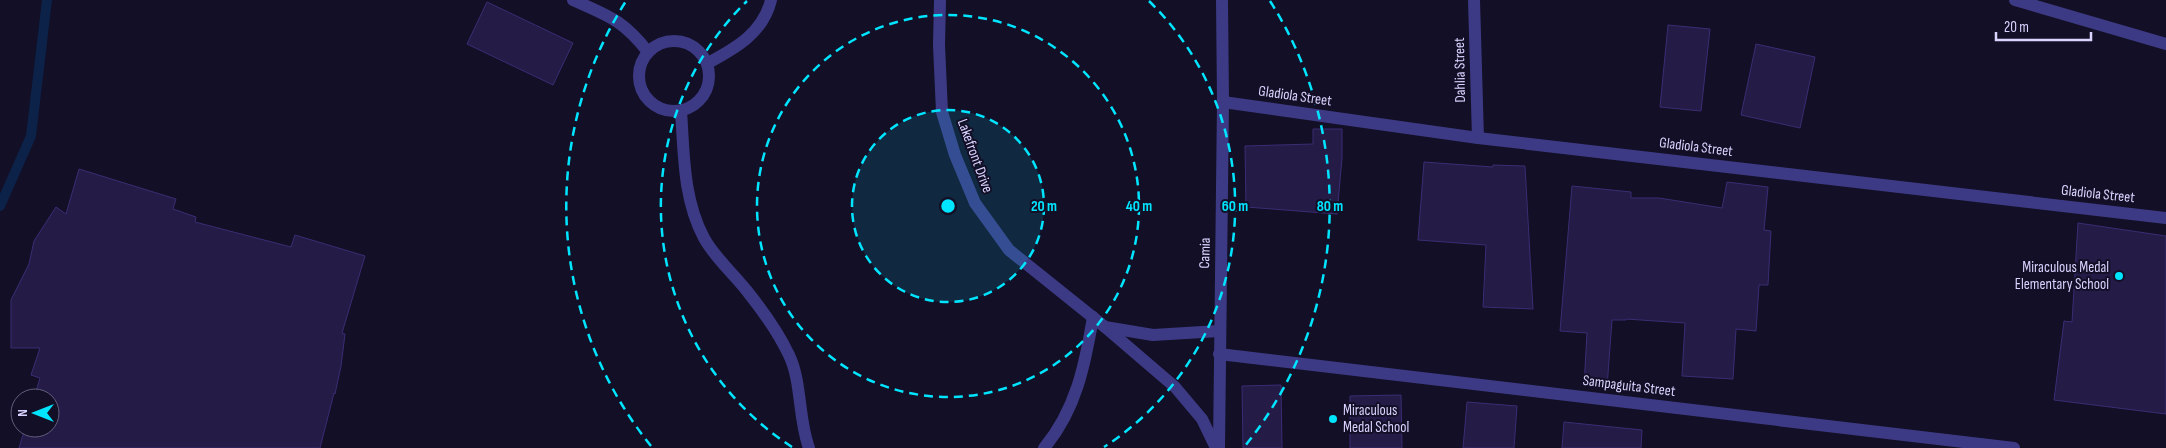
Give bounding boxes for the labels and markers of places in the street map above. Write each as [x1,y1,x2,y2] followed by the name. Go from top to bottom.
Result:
[939,197,957,215] centre of rings
[2015,258,2109,294] place label: Miraculous Medal Elementary School
[2113,270,2125,282] marker: Miraculous Medal Elementary School
[1343,401,1409,437] place label: Miraculous Medal School
[1327,413,1339,425] marker: Miraculous Medal School

